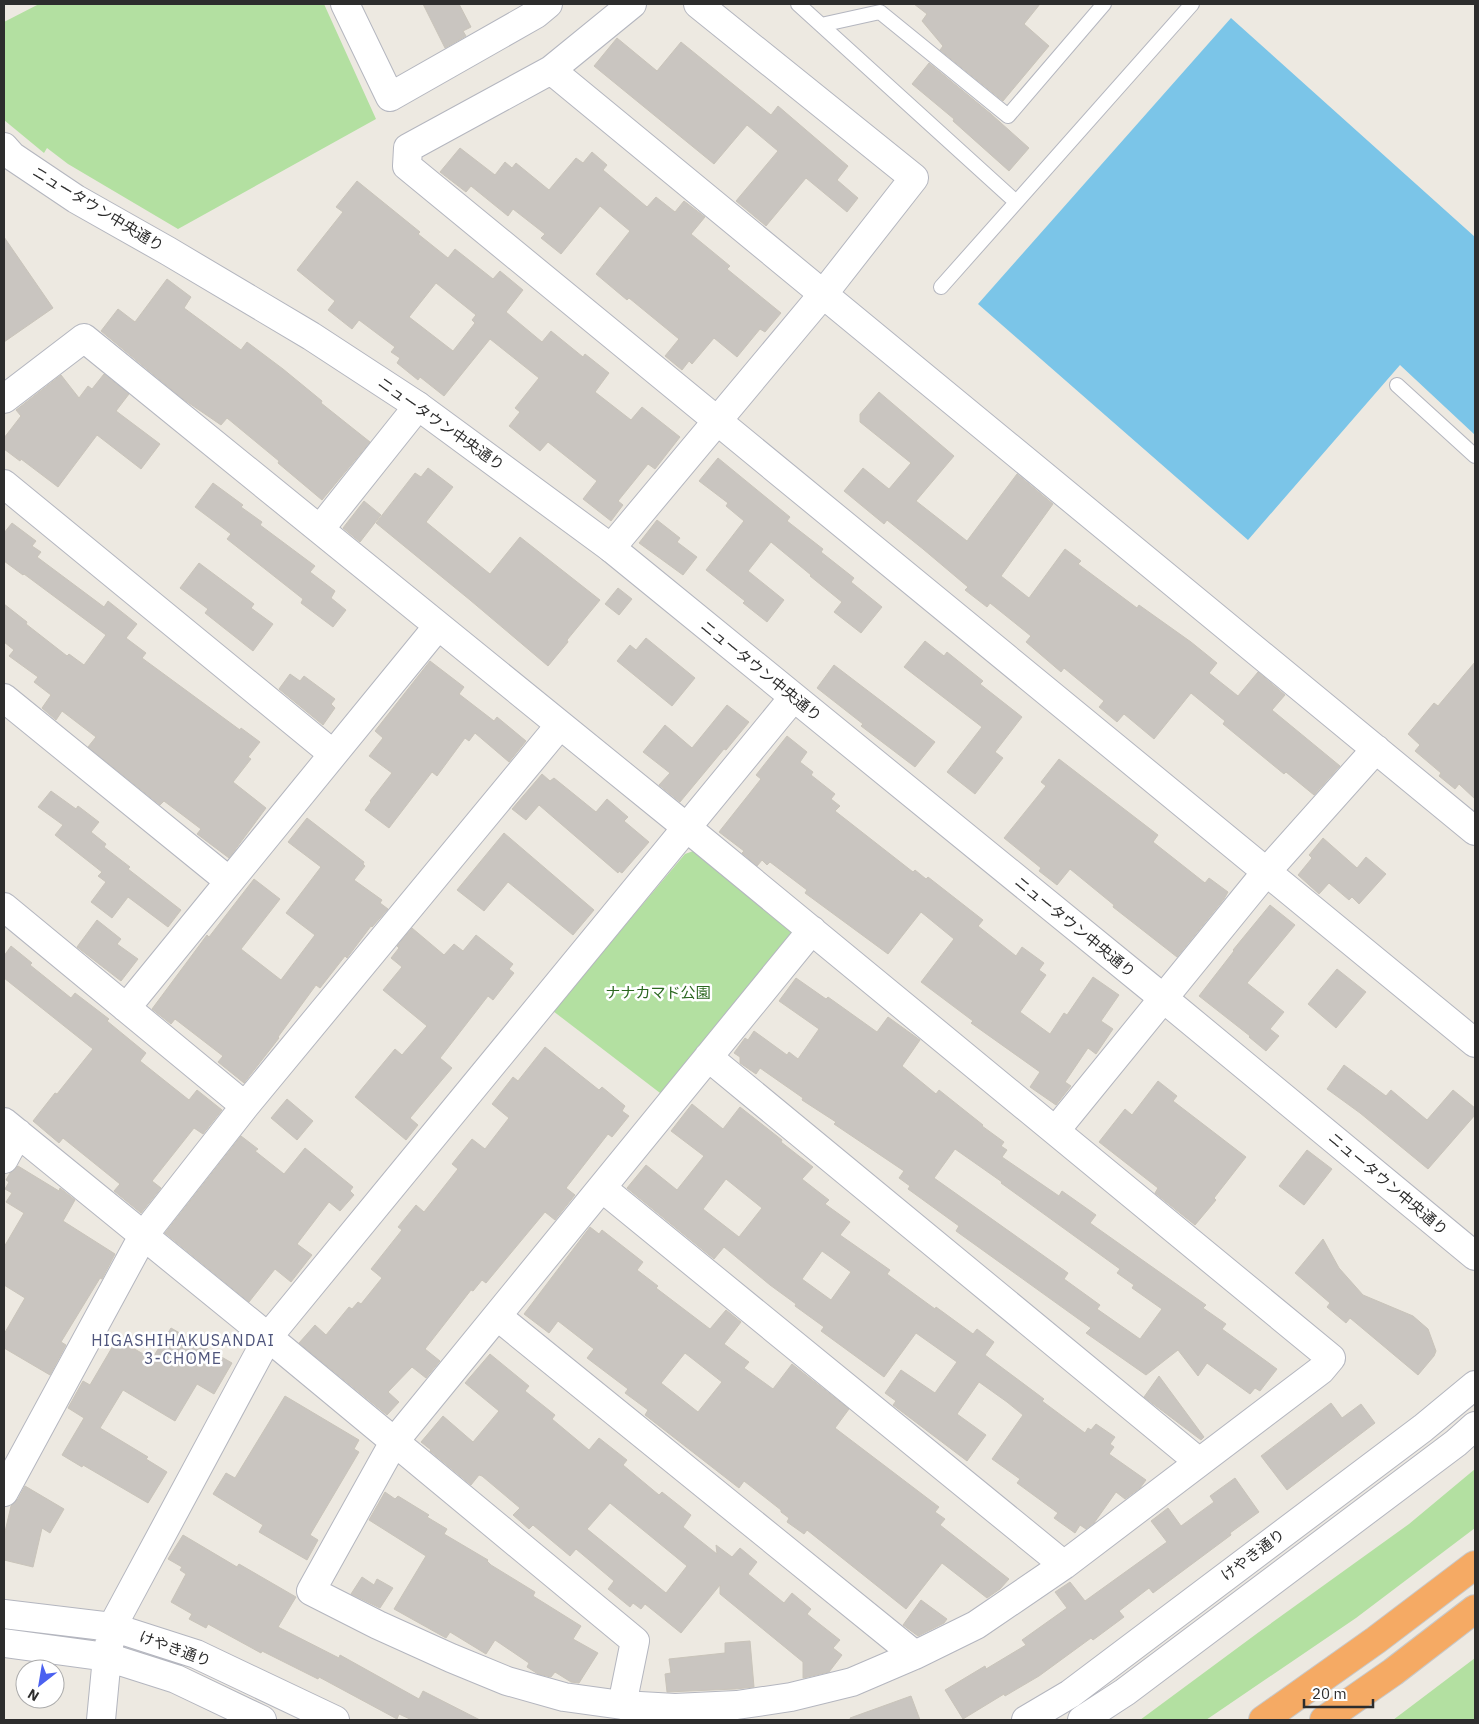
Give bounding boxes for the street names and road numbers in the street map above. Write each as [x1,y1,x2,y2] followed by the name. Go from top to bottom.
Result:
[29,162,167,255] street label: ニュータウン中央通り
[374,373,508,474] street label: ニュータウン中央通り
[697,616,826,725] street label: ニュータウン中央通り
[1011,872,1140,981] street label: ニュータウン中央通り
[1325,1128,1452,1239] street label: ニュータウン中央通り
[1217,1524,1288,1585] street label: けやき通り
[137,1627,214,1670] street label: けやき通り

